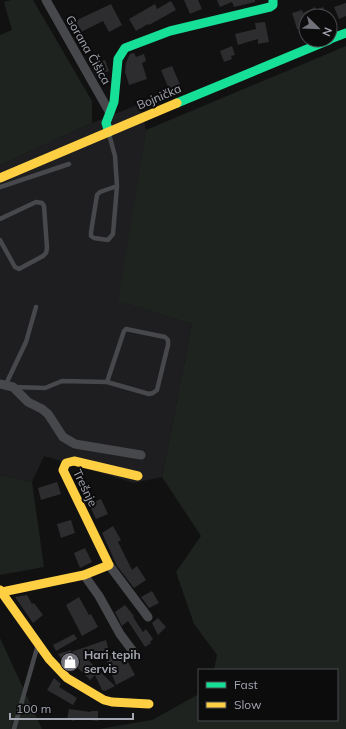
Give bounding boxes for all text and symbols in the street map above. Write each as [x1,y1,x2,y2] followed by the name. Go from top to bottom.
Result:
[298,8,338,48] north arrow
[63,12,114,87] street label: Gorana Čišica
[319,25,335,38] text: N
[134,80,183,113] street label: Bojnička
[70,467,101,509] street label: Trešnje
[84,647,141,676] place label: Hari tepih servis
[59,651,81,673] shop icon: Hari tepih servis
[198,669,338,721] legend
[234,677,258,692] text: Fast
[10,695,133,721] scale bar
[234,697,262,712] text: Slow
[16,701,51,716] text: 100 m

